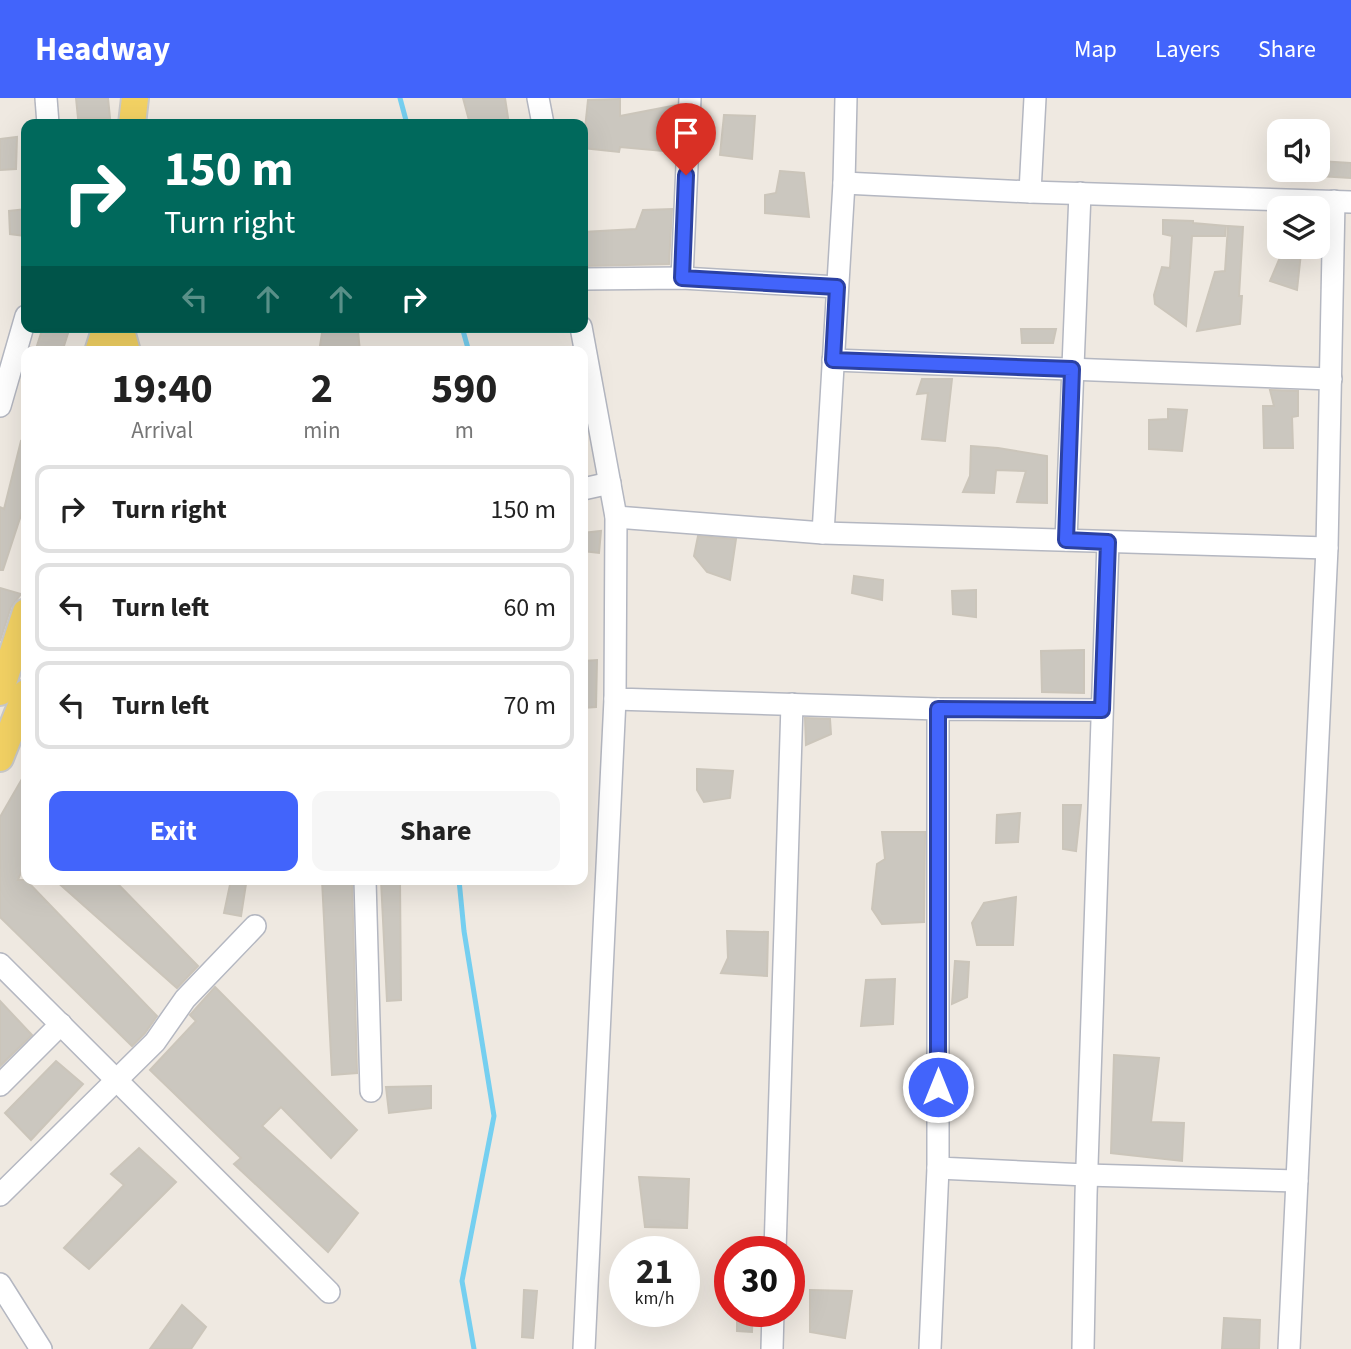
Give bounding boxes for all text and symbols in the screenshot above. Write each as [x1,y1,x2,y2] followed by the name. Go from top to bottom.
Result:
[35,26,170,73] text: Headway
[1074,32,1117,67] text: Map
[1155,32,1220,67] text: Layers
[1258,32,1316,67] text: Share
[656,103,716,175] pin
[667,114,705,152] icon: arrive
[1267,119,1330,259] map controls
[1267,119,1330,182] button: sound
[164,135,293,205] text: 150 m
[49,147,140,238] icon: right
[1267,196,1330,259] button: layers
[164,200,295,246] text: Turn right
[176,280,214,318] icon: left
[249,280,287,318] icon: ahead
[322,280,360,318] icon: ahead
[395,280,433,318] icon: right
[111,359,213,419] text: 19:40
[311,359,333,419] text: 2
[431,359,498,419] text: 590
[131,414,193,447] text: Arrival
[303,414,341,447] text: min
[455,414,474,447] text: m
[53,490,91,528] icon: right
[112,491,227,528] text: Turn right
[490,491,556,528] text: 150 m
[53,588,91,626] icon: left
[112,589,209,626] text: Turn left
[503,589,556,626] text: 60 m
[53,686,91,724] icon: left
[112,687,209,724] text: Turn left
[503,687,556,724] text: 70 m
[49,791,298,871] button: Exit
[312,791,560,871] button: Share
[901,1050,975,1124] position arrow
[714,1236,805,1327] speed limit sign: 30
[636,1247,673,1297] text: 21
[635,1286,674,1311] text: km/h

